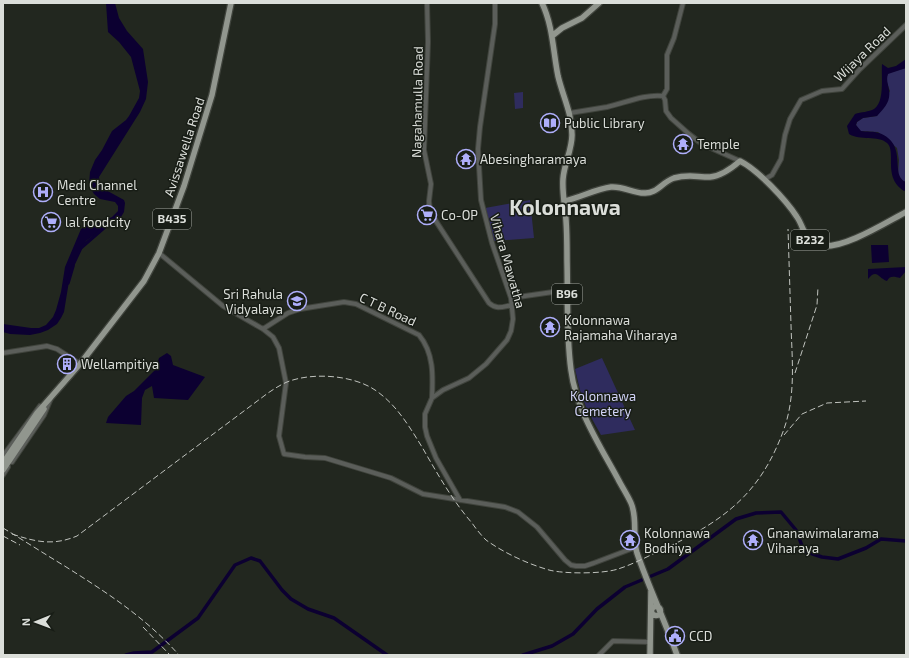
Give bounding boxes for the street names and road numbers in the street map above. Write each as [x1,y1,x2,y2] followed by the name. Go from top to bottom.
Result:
[830,23,894,85] street label: Wijaya Road
[408,46,426,158] street label: Nagahamulla Road
[160,95,208,199] street label: Avissawella Road
[153,209,191,229] road number: B435
[487,212,529,310] street label: Vihara Mawatha
[791,230,829,250] road number: B232
[552,284,582,304] road number: B96
[357,289,419,329] street label: C T B Road

